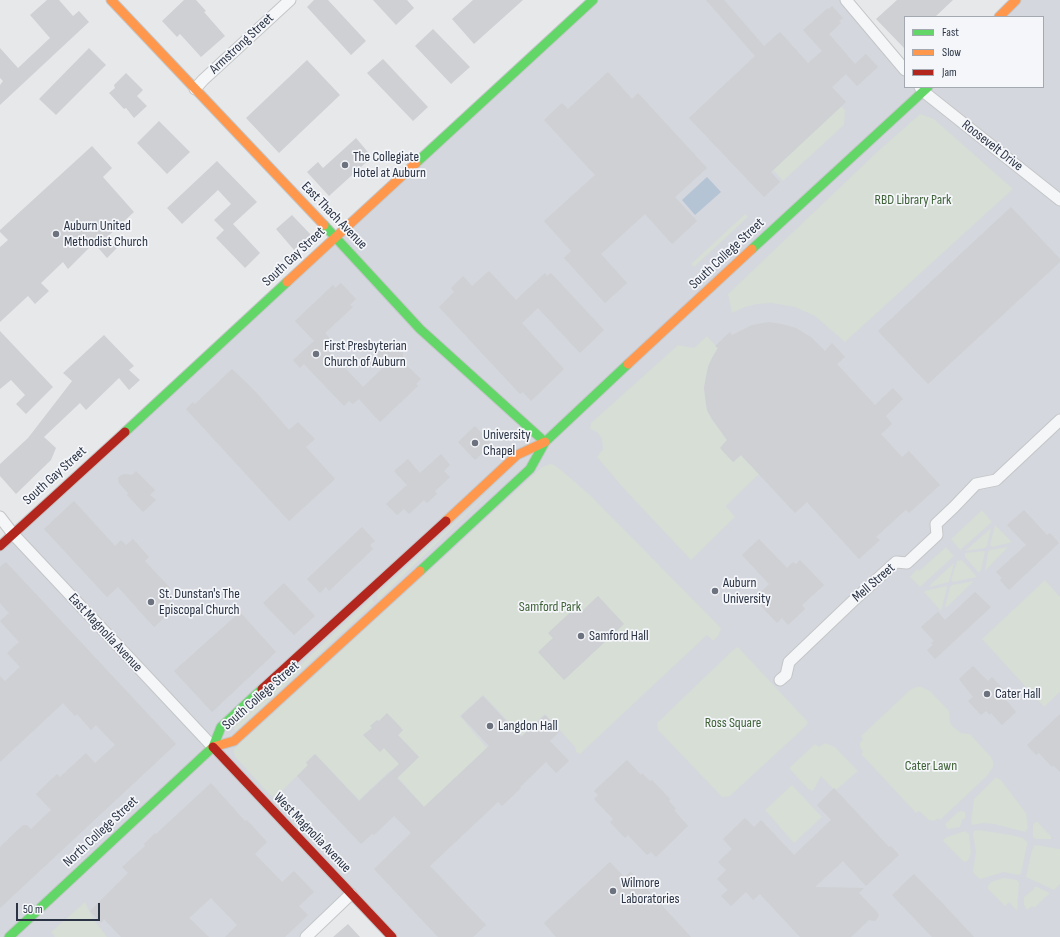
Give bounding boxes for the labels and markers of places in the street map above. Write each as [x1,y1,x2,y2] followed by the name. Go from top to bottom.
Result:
[353,149,426,182] place label: The Collegiate Hotel at Auburn
[340,160,350,170] marker: The Collegiate Hotel at Auburn
[64,218,148,250] place label: Auburn United Methodist Church
[51,229,61,239] marker: Auburn United Methodist Church
[324,338,407,370] place label: First Presbyterian Church of Auburn
[311,349,321,359] marker: First Presbyterian Church of Auburn
[483,427,531,460] place label: University Chapel
[470,438,480,448] marker: University Chapel
[723,575,771,608] place label: Auburn University
[159,586,240,618] place label: St. Dunstan's The Episcopal Church
[710,586,720,596] marker: Auburn University
[146,597,156,607] marker: St. Dunstan's The Episcopal Church
[589,628,648,644] place label: Samford Hall
[576,631,586,641] marker: Samford Hall
[995,686,1041,702] place label: Cater Hall
[982,689,992,699] marker: Cater Hall
[498,718,558,734] place label: Langdon Hall
[485,721,495,731] marker: Langdon Hall
[621,875,680,908] place label: Wilmore Laboratories
[608,886,618,896] marker: Wilmore Laboratories

